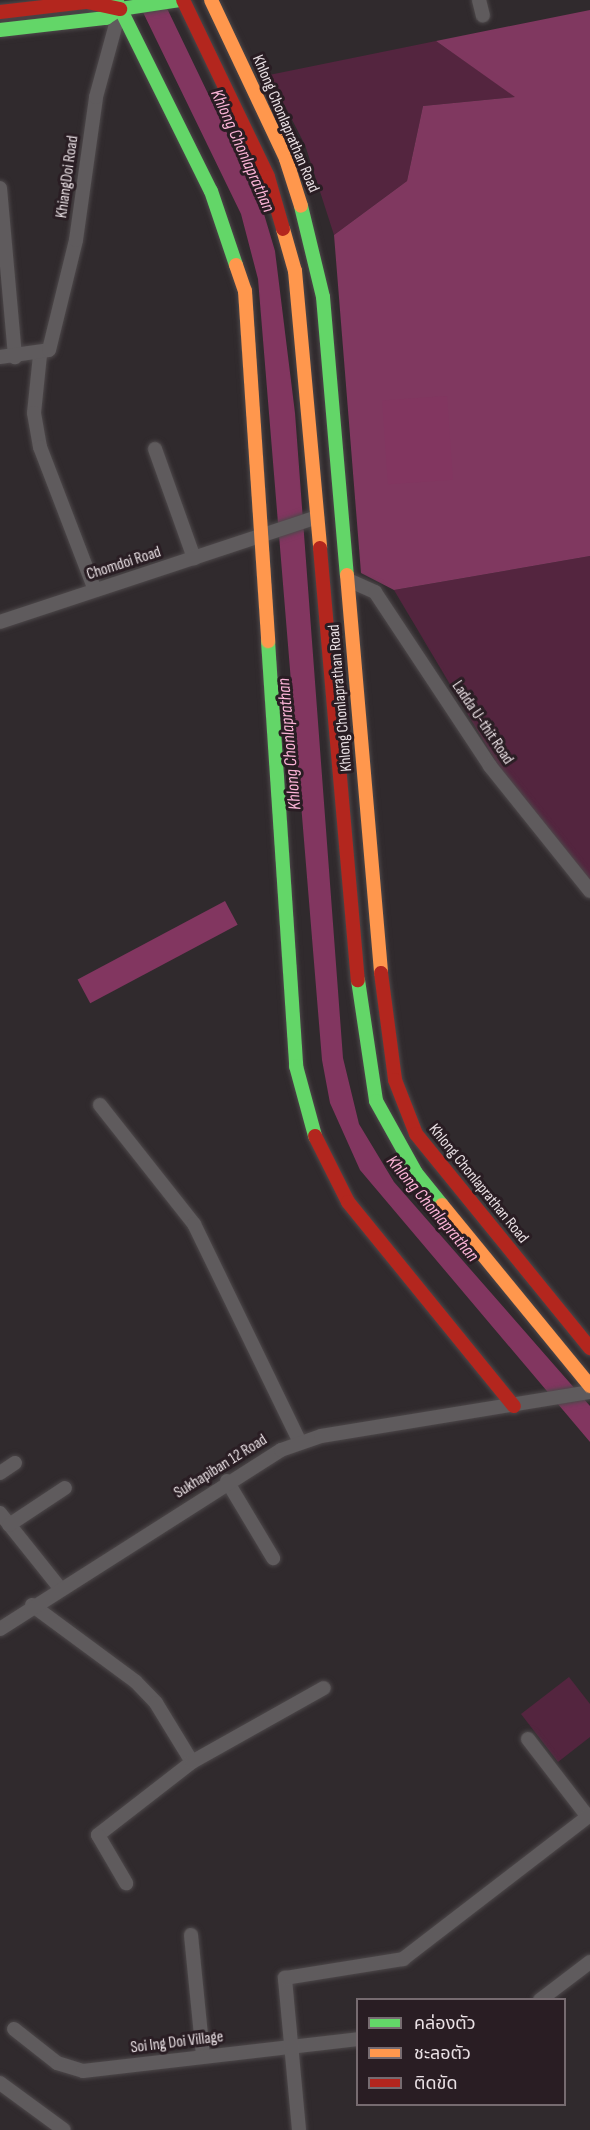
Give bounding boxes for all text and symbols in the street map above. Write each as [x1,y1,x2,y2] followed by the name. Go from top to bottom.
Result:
[247,52,323,196] street label: Khlong Chonlaprathan Road
[205,86,279,216] water label: Khlong Chonlaprathan
[53,134,83,220] street label: KhiangDoi Road
[84,543,164,585] street label: Chomdoi Road
[325,624,357,772] street label: Khlong Chonlaprathan Road
[273,677,307,811] water label: Khlong Chonlaprathan
[447,678,517,768] street label: Ladda U-thit Road
[424,1121,532,1247] street label: Khlong Chonlaprathan Road
[381,1151,483,1267] water label: Khlong Chonlaprathan
[171,1431,271,1503] street label: Sukhapiban 12 Road
[356,1998,566,2106] legend
[414,2013,476,2034] text: คล่องตัว
[130,2028,224,2058] street label: Soi Ing Doi Village
[414,2043,471,2064] text: ชะลอตัว
[414,2073,457,2094] text: ติดขัด

